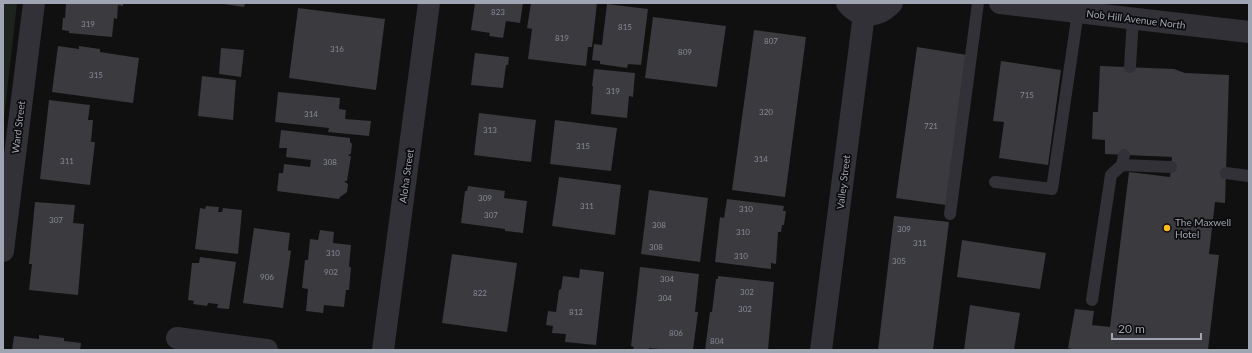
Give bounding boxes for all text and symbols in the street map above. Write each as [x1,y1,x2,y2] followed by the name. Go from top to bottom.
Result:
[491,7,505,17] house number: 823
[1086,7,1186,31] street label: Nob Hill Avenue North
[81,19,95,29] house number: 319
[618,22,632,32] house number: 815
[555,33,569,43] house number: 819
[764,36,778,46] house number: 807
[330,44,344,54] house number: 316
[678,47,692,57] house number: 809
[89,70,103,80] house number: 315
[606,86,620,96] house number: 319
[1020,90,1034,100] house number: 715
[9,100,27,154] street label: Ward Street
[759,107,773,117] house number: 320
[304,109,318,119] house number: 314
[924,121,938,131] house number: 721
[483,125,497,135] house number: 313
[576,141,590,151] house number: 315
[396,148,416,204] street label: Aloha Street
[754,154,768,164] house number: 314
[834,154,852,210] street label: Valley Street
[60,156,74,166] house number: 311
[323,157,337,167] house number: 308
[478,193,492,203] house number: 309
[580,201,594,211] house number: 311
[739,204,753,214] house number: 310
[484,210,498,220] house number: 307
[49,215,63,225] house number: 307
[1175,216,1231,240] place label: The Maxwell Hotel
[652,220,666,230] house number: 308
[1162,223,1172,233] marker: The Maxwell Hotel
[897,224,911,234] house number: 309
[736,227,750,237] house number: 310
[913,238,927,248] house number: 311
[649,242,663,252] house number: 308
[326,248,340,258] house number: 310
[734,251,748,261] house number: 310
[892,256,906,266] house number: 305
[324,267,338,277] house number: 902
[260,272,274,282] house number: 906
[660,274,674,284] house number: 304
[740,287,754,297] house number: 302
[473,288,487,298] house number: 822
[658,293,672,303] house number: 304
[738,304,752,314] house number: 302
[569,307,583,317] house number: 812
[1112,315,1201,341] scale bar
[1118,321,1145,336] text: 20 m
[669,328,683,338] house number: 806
[710,336,724,346] house number: 804

